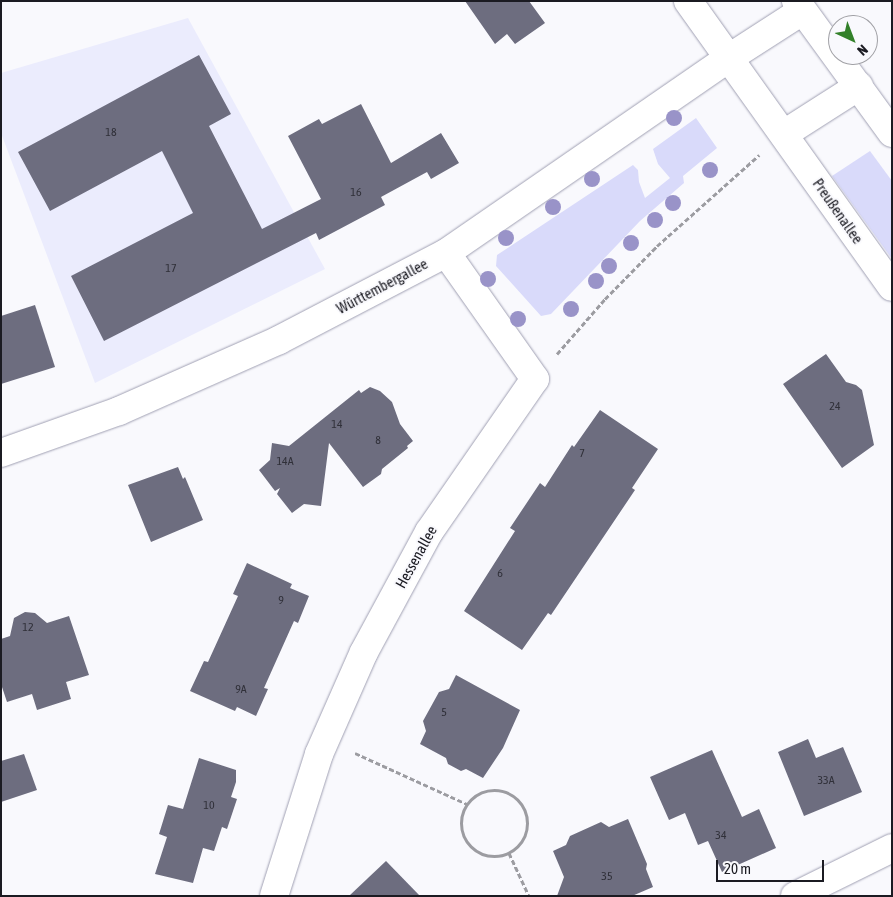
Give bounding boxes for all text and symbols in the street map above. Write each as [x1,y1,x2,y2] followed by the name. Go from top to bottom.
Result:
[828,15,878,65] north arrow
[854,42,871,59] text: N
[105,126,117,140] house number: 18
[809,175,867,247] street label: Preußenallee
[350,186,362,200] house number: 16
[333,254,431,318] street label: Württembergallee
[165,262,177,276] house number: 17
[829,400,841,414] house number: 24
[331,418,343,432] house number: 14
[375,434,381,448] house number: 8
[579,447,585,461] house number: 7
[276,455,294,469] house number: 14A
[392,523,440,591] street label: Hessenallee
[497,567,503,581] house number: 6
[278,594,284,608] house number: 9
[22,621,34,635] house number: 12
[235,683,247,697] house number: 9A
[441,706,447,720] house number: 5
[817,774,835,788] house number: 33A
[203,799,215,813] house number: 10
[715,829,727,843] house number: 34
[718,850,826,882] scale bar
[724,860,751,877] text: 20 m
[601,870,613,884] house number: 35

